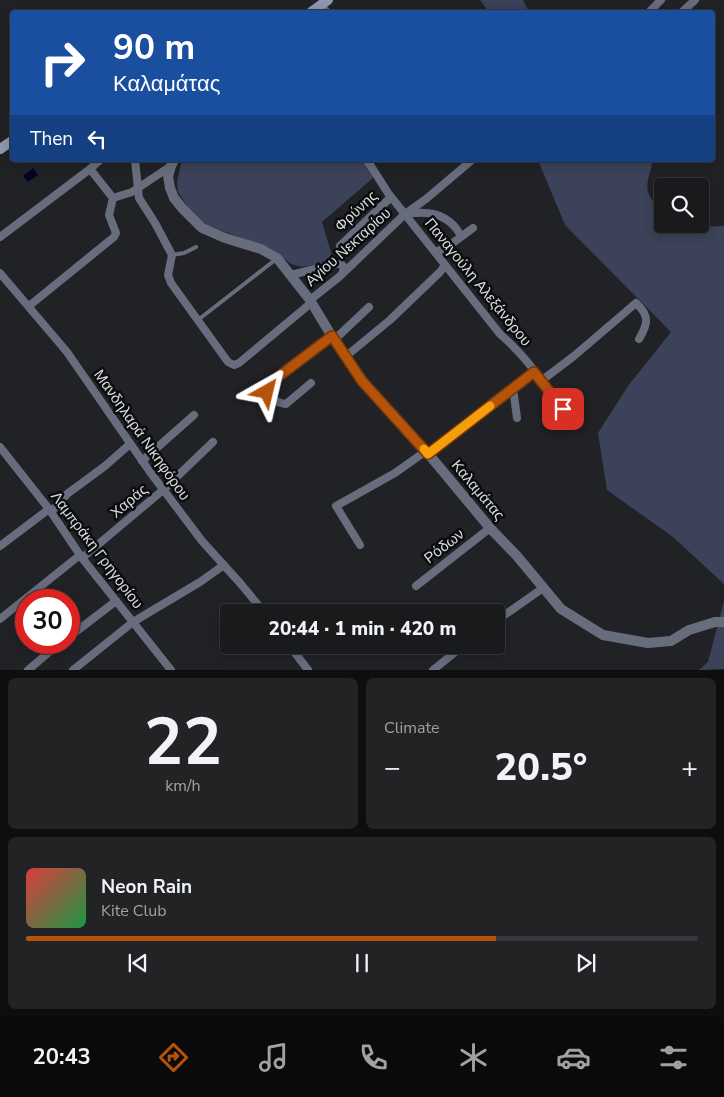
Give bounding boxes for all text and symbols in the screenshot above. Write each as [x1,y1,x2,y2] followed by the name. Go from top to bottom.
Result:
[113,24,195,71] text: 90 m
[30,30,95,95] icon: right
[113,69,220,99] text: Καλαμάτας
[83,125,111,153] icon: left
[30,126,73,152] text: Then
[654,178,709,233] map controls
[654,178,709,233] button: search
[330,186,382,236] street label: Φρύνης
[301,203,395,291] street label: Αγίου Νεκταρίου
[420,214,536,350] street label: Παναγούλη Αλεξάνδρου
[240,365,292,417] position arrow
[89,366,195,504] street label: Μανδηλαρά Νικηφόρου
[542,388,584,430] pin
[549,395,577,423] icon: arrive
[447,456,509,524] street label: Καλαμάτας
[106,479,152,523] street label: Χαράς
[46,487,148,613] street label: Λαμπράκη Γρηγορίου
[420,524,468,568] street label: Ρόδων
[15,589,80,654] speed limit sign: 30
[269,616,456,642] text: 20:44 · 1 min · 420 m
[144,698,222,787] text: 22
[384,717,439,739] text: Climate
[495,742,587,793] text: 20.5°
[384,749,401,787] text: −
[681,749,698,787] text: +
[165,775,201,797] text: km/h
[101,874,192,900] text: Neon Rain
[101,900,167,922] text: Kite Club
[124,949,152,977] icon: previous
[348,949,376,977] icon: pause
[572,949,600,977] icon: next
[156,1040,191,1075] icon: directions
[256,1040,291,1075] icon: music
[356,1040,391,1075] icon: phone
[456,1040,491,1075] icon: climate
[556,1040,591,1075] icon: car
[656,1040,691,1075] icon: filters
[33,1042,91,1072] text: 20:43

